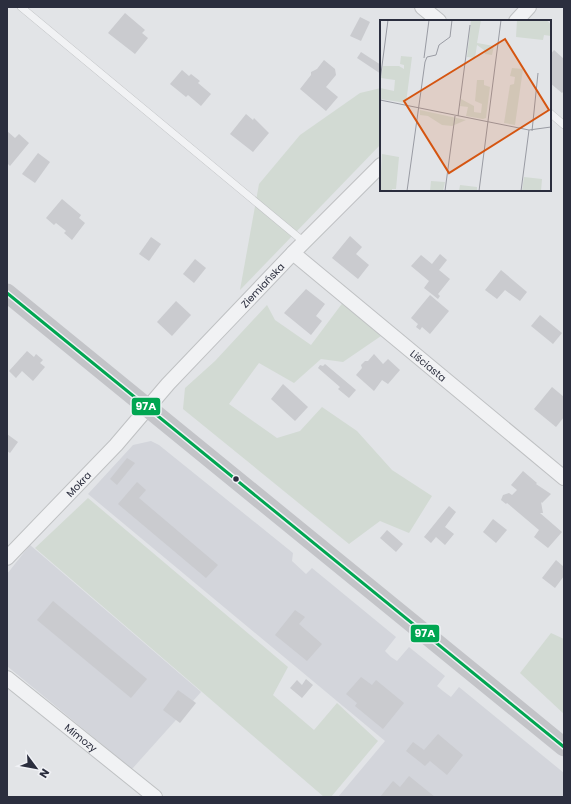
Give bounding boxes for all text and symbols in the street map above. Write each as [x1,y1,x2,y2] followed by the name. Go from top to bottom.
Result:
[380,20,551,191] inset map
[238,259,288,311] street label: Ziemiańska
[407,346,449,385] street label: Liściasta
[131,397,161,416] line badge: 97A
[136,398,156,414] text: 97A
[63,468,95,500] street label: Mokra
[231,474,241,484] unlabelled marker
[410,624,440,643] line badge: 97A
[415,625,435,641] text: 97A
[61,720,101,756] street label: Mimozy
[16,748,56,788] north arrow
[36,766,53,781] text: N

